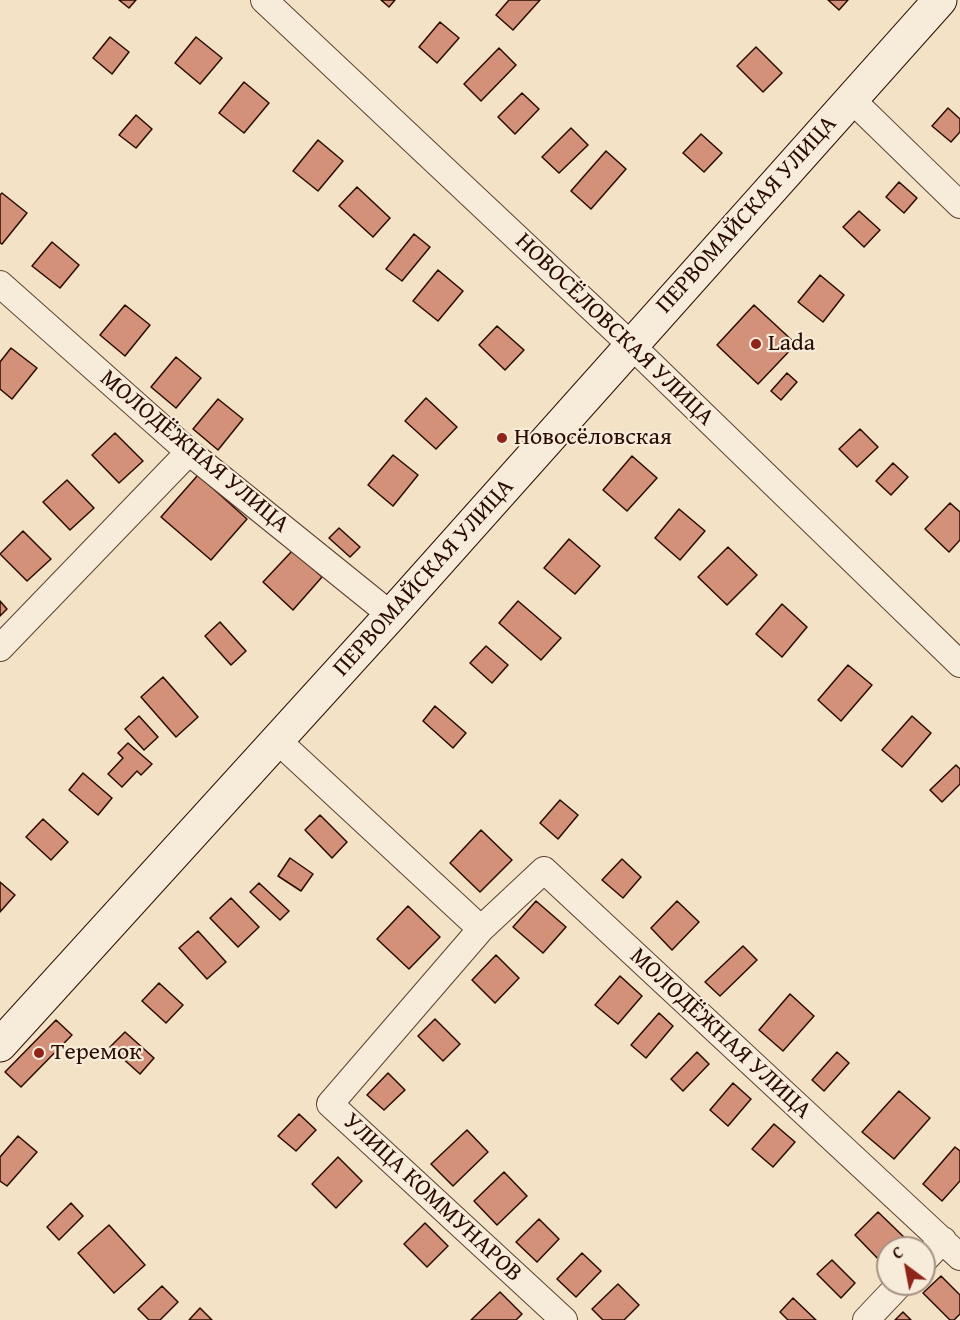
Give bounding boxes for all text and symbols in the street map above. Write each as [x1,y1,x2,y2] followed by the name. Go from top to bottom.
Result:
[651,110,843,320] street label: ПЕРВОМАЙСКАЯ УЛИЦА
[509,228,719,432] street label: НОВОСЁЛОВСКАЯ УЛИЦА
[768,330,815,358] place label: Lada
[749,337,763,351] marker: Lada
[94,364,294,540] street label: МОЛОДЁЖНАЯ УЛИЦА
[514,424,672,452] place label: Новосёловская
[495,431,509,445] marker: Новосёловская
[328,473,520,683] street label: ПЕРВОМАЙСКАЯ УЛИЦА
[623,942,817,1126] street label: МОЛОДЁЖНАЯ УЛИЦА
[51,1039,142,1067] place label: Теремок
[32,1046,46,1060] marker: Теремок
[336,1107,528,1289] street label: УЛИЦА КОММУНАРОВ
[876,1236,936,1296] north arrow
[887,1240,908,1265] text: С

